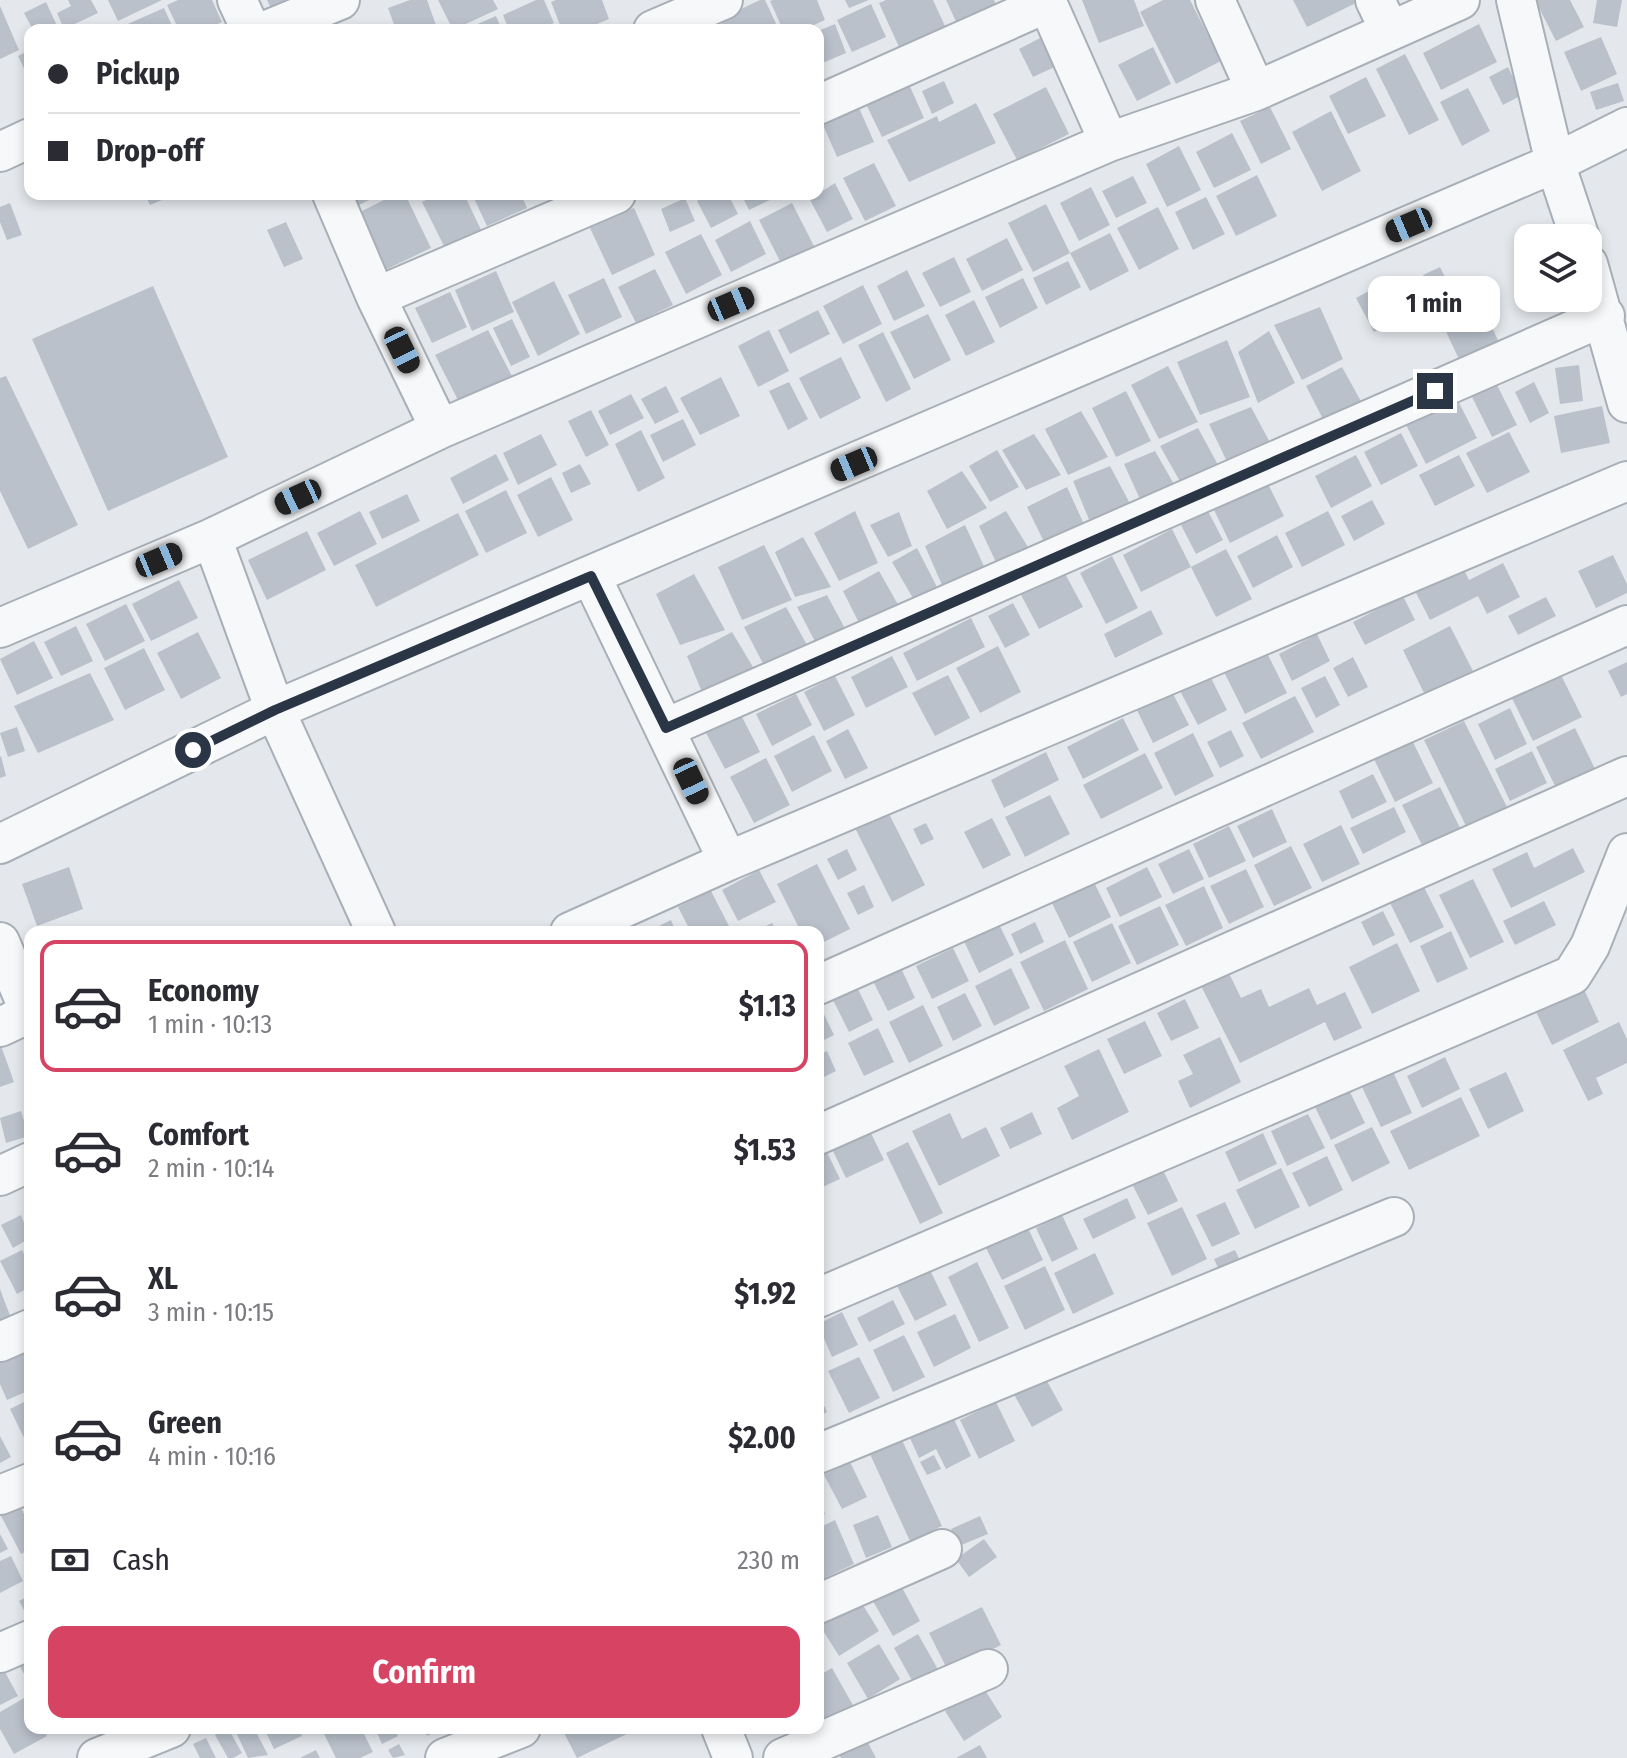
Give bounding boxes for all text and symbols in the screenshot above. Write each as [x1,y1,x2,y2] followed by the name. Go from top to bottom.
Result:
[96,56,180,92] text: Pickup
[96,133,203,169] text: Drop-off
[1382,205,1436,245] car
[1514,224,1602,312] map controls
[1514,224,1602,312] button: layers
[1369,275,1501,331] callout: 1 min
[704,284,758,324] car
[1406,288,1462,319] text: 1 min
[381,323,423,377] car
[1417,373,1453,409] route end
[827,444,881,484] car
[271,476,325,518] car
[132,540,186,580] car
[175,732,211,768] route start
[670,754,712,808] car
[52,970,124,1042] icon: car
[148,973,259,1009] text: Economy
[739,988,796,1024] text: $1.13
[148,1009,272,1040] text: 1 min · 10:13
[52,1114,124,1186] icon: car
[148,1117,249,1153] text: Comfort
[734,1132,796,1168] text: $1.53
[148,1153,274,1184] text: 2 min · 10:14
[52,1258,124,1330] icon: car
[148,1261,178,1297] text: XL
[734,1276,796,1312] text: $1.92
[148,1297,274,1328] text: 3 min · 10:15
[52,1402,124,1474] icon: car
[148,1405,222,1441] text: Green
[728,1420,796,1456] text: $2.00
[148,1441,276,1472] text: 4 min · 10:16
[48,1538,92,1582] icon: cash
[112,1542,170,1578] text: Cash
[737,1545,800,1576] text: 230 m
[48,1626,800,1718] button: Confirm

